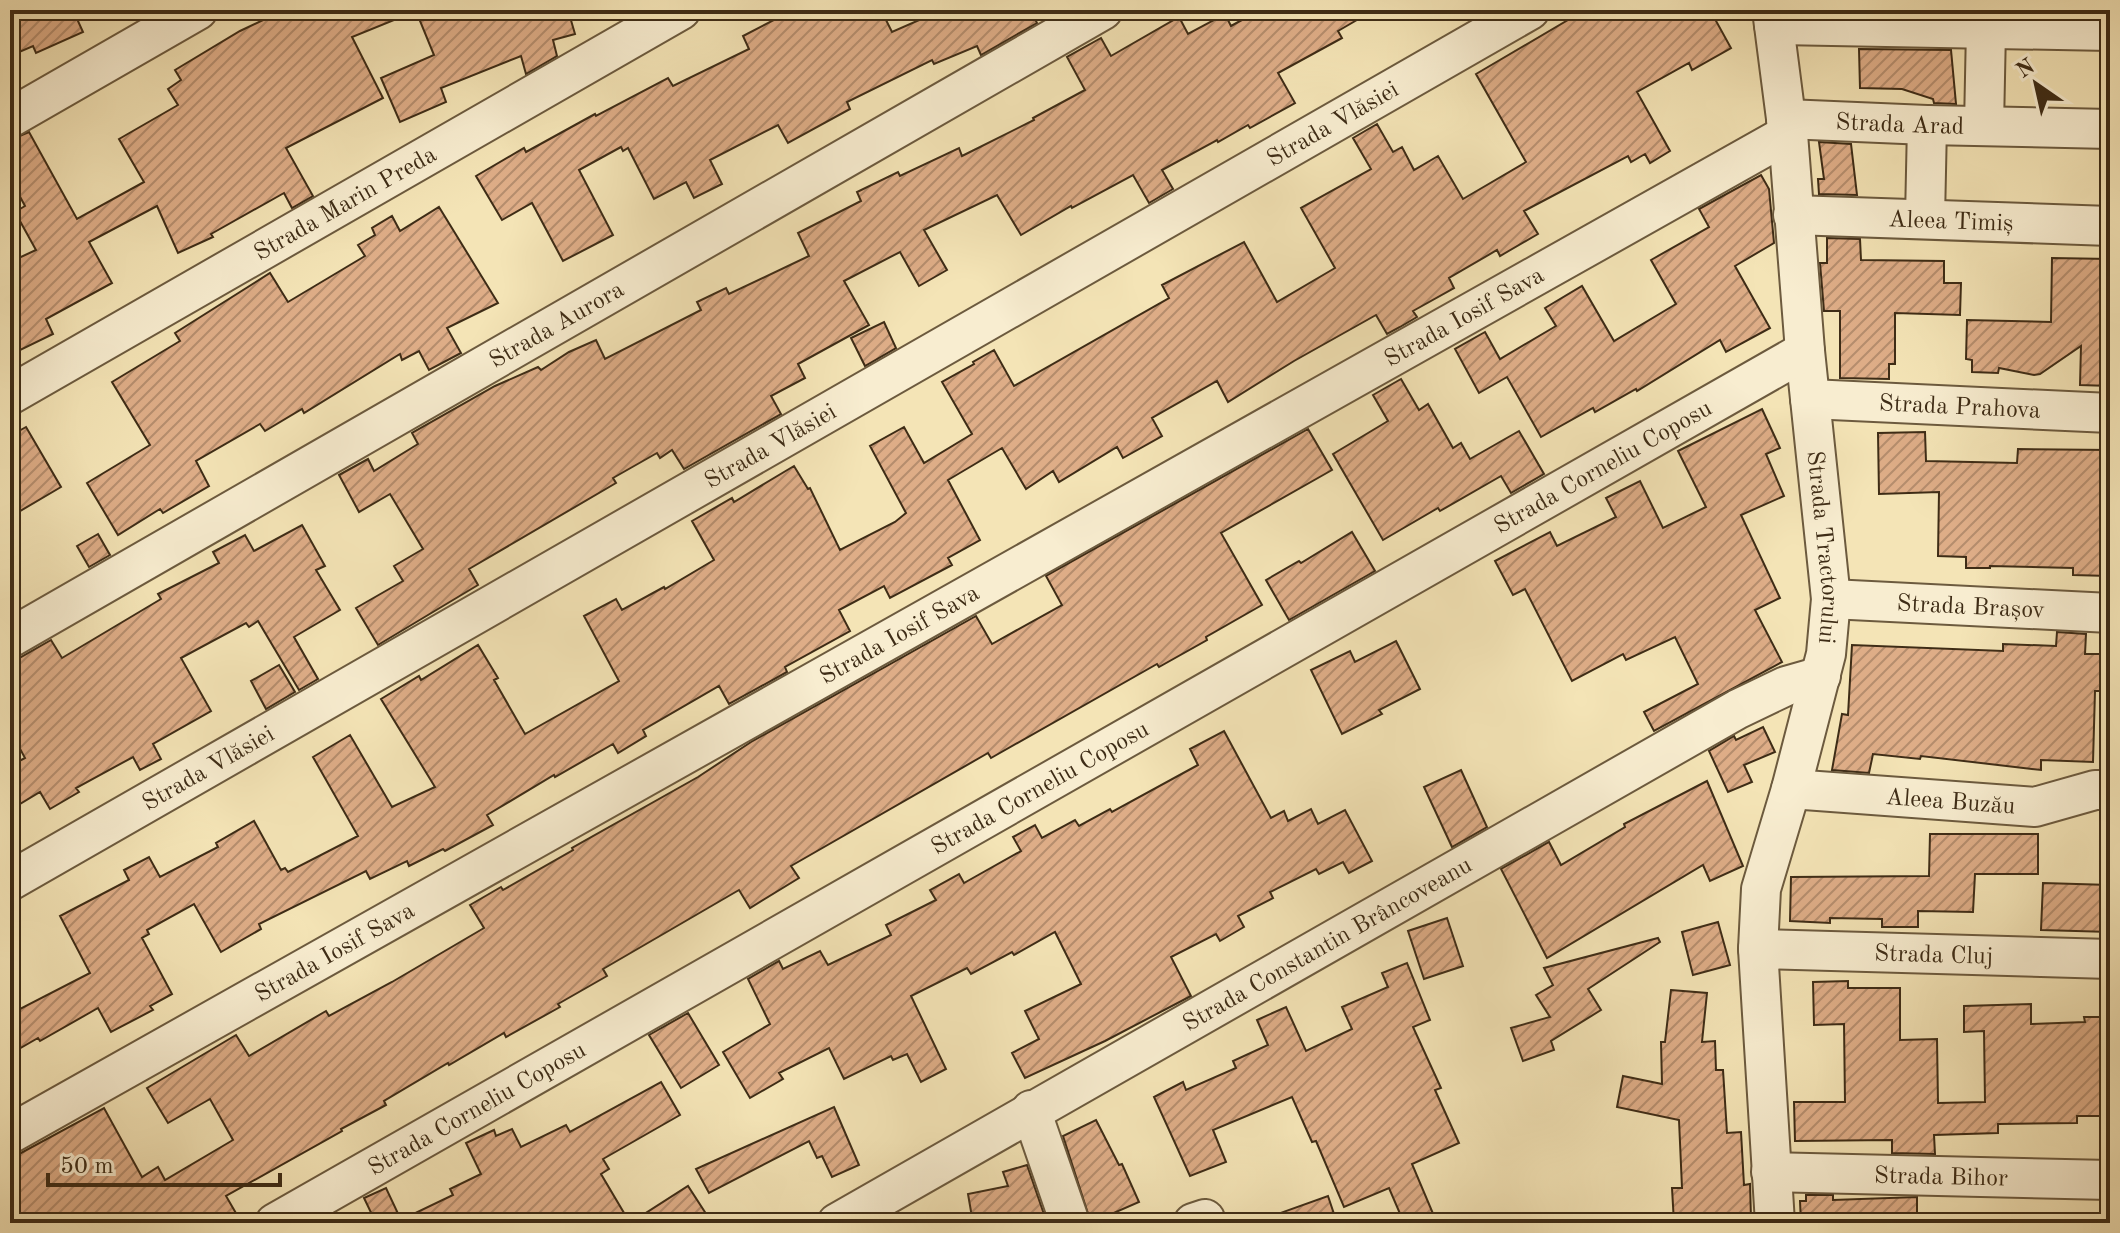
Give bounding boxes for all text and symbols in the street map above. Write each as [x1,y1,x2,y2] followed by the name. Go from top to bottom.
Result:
[1996,44,2076,124] north arrow
[2013,55,2039,83] text: N
[1263,78,1403,172] street label: Strada Vlăsiei
[1835,111,1964,140] street label: Strada Arad
[251,143,441,266] street label: Strada Marin Preda
[1888,208,2014,237] street label: Aleea Timiș
[1381,264,1549,372] street label: Strada Iosif Sava
[486,278,629,374] street label: Strada Aurora
[1878,392,2041,424] street label: Strada Prahova
[1491,397,1717,539] street label: Strada Corneliu Coposu
[701,400,841,494] street label: Strada Vlăsiei
[1802,450,1841,645] street label: Strada Tractorului
[816,581,984,690] street label: Strada Iosif Sava
[1896,592,2046,624] street label: Strada Brașov
[928,718,1154,860] street label: Strada Corneliu Coposu
[139,722,279,816] street label: Strada Vlăsiei
[1885,786,2016,820] street label: Aleea Buzău
[1179,853,1477,1037] street label: Strada Constantin Brâncoveanu
[251,899,419,1008] street label: Strada Iosif Sava
[1874,942,1994,970] street label: Strada Cluj
[365,1038,591,1181] street label: Strada Corneliu Coposu
[48,1137,280,1187] scale bar
[60,1155,114,1179] text: 50 m
[1874,1164,2008,1192] street label: Strada Bihor

